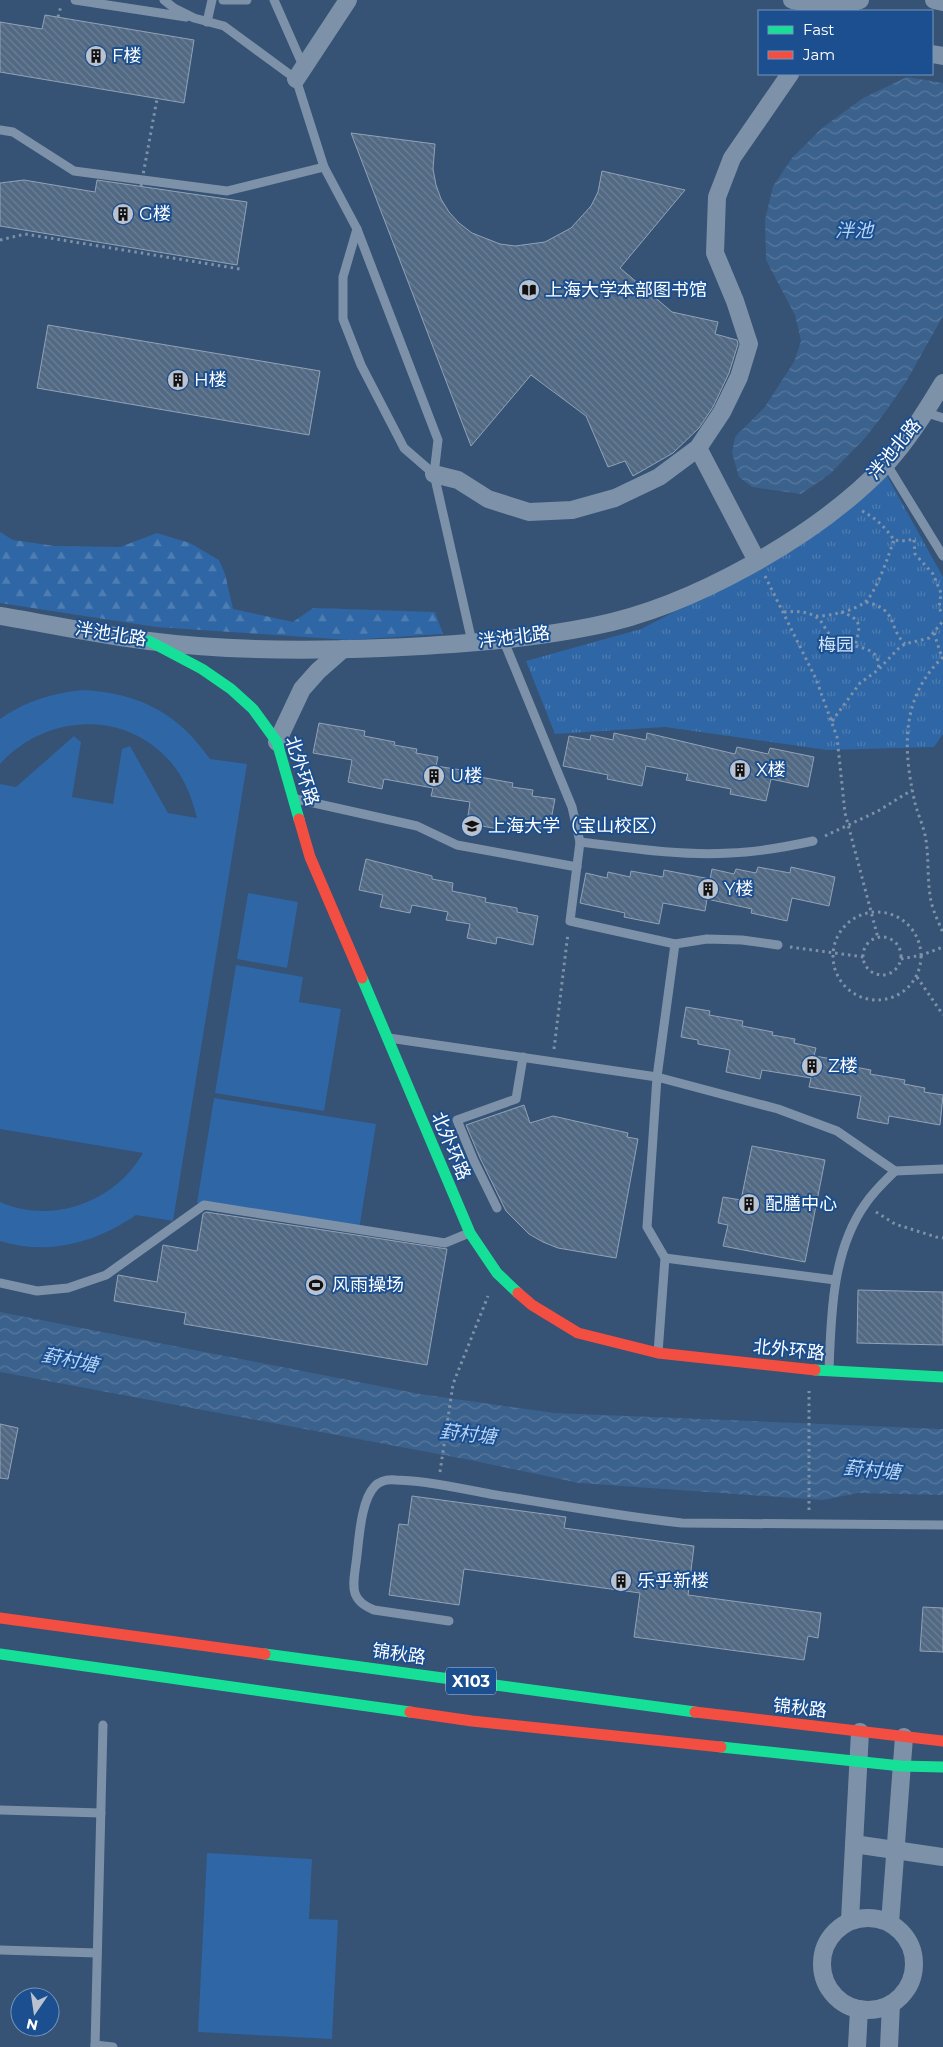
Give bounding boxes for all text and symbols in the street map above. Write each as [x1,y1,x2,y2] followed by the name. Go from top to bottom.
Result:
[758,10,933,75] legend
[803,20,834,39] text: Fast
[84,44,108,68] building icon: F楼
[112,45,141,67] place label: F楼
[802,45,835,64] text: Jam
[111,202,135,226] building icon: G楼
[139,203,171,225] place label: G楼
[835,219,875,242] water label: 泮池
[517,278,541,302] library icon: 上海大学本部图书馆
[545,279,707,301] place label: 上海大学本部图书馆
[166,368,190,392] building icon: H楼
[194,369,227,391] place label: H楼
[862,414,926,484] street label: 泮池北路
[74,618,148,650] street label: 泮池北路
[477,622,551,652] street label: 泮池北路
[818,634,854,656] park label: 梅园
[280,733,324,809] street label: 北外环路
[728,758,752,782] building icon: X楼
[756,759,786,781] place label: X楼
[422,764,446,788] building icon: U楼
[450,765,482,787] place label: U楼
[460,814,484,838] school or university icon: 上海大学（宝山校区）
[488,815,668,837] place label: 上海大学（宝山校区）
[696,877,720,901] building icon: Y楼
[724,878,753,900] place label: Y楼
[800,1054,824,1078] building icon: Z楼
[828,1055,858,1077] place label: Z楼
[427,1109,475,1183] street label: 北外环路
[737,1192,761,1216] building icon: 配膳中心
[765,1193,837,1215] place label: 配膳中心
[304,1273,328,1297] sports icon: 风雨操场
[332,1274,404,1296] place label: 风雨操场
[752,1335,826,1365] street label: 北外环路
[40,1343,103,1377] water label: 葑村塘
[438,1420,501,1449] water label: 葑村塘
[843,1456,904,1484] water label: 葑村塘
[609,1569,633,1593] building icon: 乐乎新楼
[637,1570,709,1592] place label: 乐乎新楼
[371,1639,427,1669] street label: 锦秋路
[446,1668,496,1694] road number: X103
[772,1694,828,1722] street label: 锦秋路
[10,1987,60,2037] north arrow
[25,2015,40,2035] text: N

